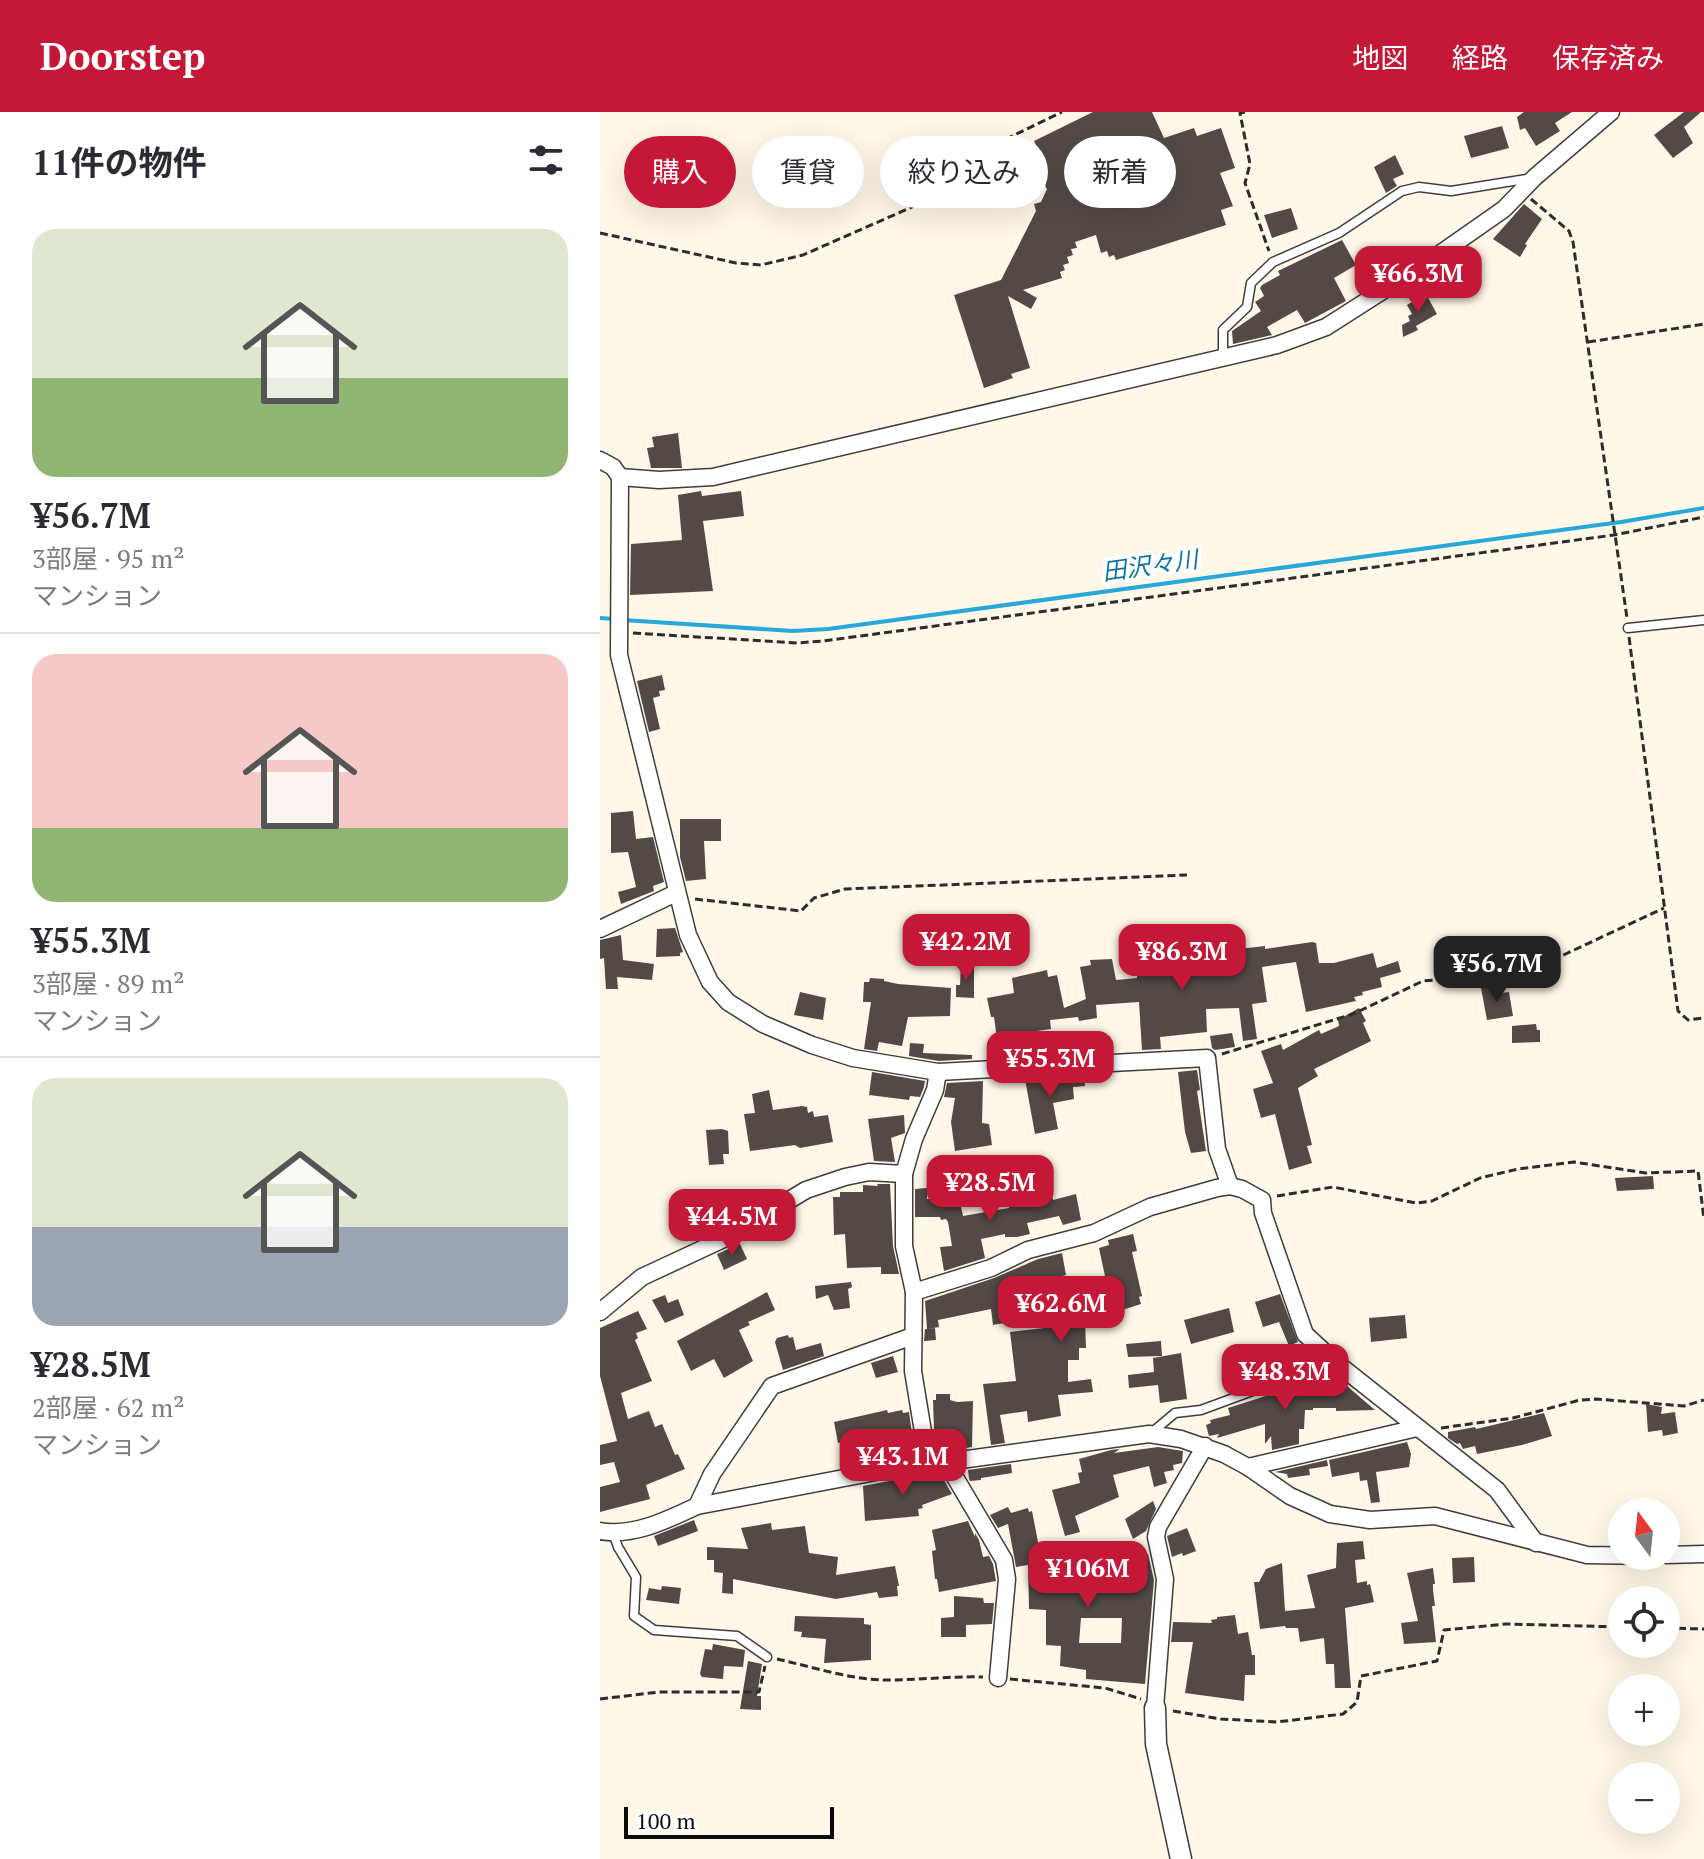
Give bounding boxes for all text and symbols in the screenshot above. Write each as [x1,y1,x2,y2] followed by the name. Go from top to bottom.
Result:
[40,31,205,81] text: Doorstep
[1352,39,1408,76] text: 地図
[1452,39,1508,76] text: 経路
[1552,39,1664,76] text: 保存済み
[624,136,736,208] chip: 購入
[752,136,864,208] chip: 賃貸
[880,136,1048,208] chip: 絞り込み
[1064,136,1176,208] chip: 新着
[524,138,568,182] icon: filters
[32,140,206,185] text: 11件の物件
[1353,246,1483,314] pin: ¥66.3M
[1373,255,1463,289] text: ¥66.3M
[228,281,372,425] icon: home
[32,493,151,538] text: ¥56.7M
[32,541,184,575] text: 3部屋 · 95 m²
[1100,542,1203,588] water label: 田沢々川
[32,578,162,612] text: マンション
[228,706,372,850] icon: home
[901,914,1031,982] pin: ¥42.2M
[32,918,151,963] text: ¥55.3M
[921,923,1011,957] text: ¥42.2M
[1117,924,1247,992] pin: ¥86.3M
[1137,933,1227,967] text: ¥86.3M
[1432,936,1562,1004] pin: ¥56.7M
[1452,945,1542,979] text: ¥56.7M
[32,966,184,1000] text: 3部屋 · 89 m²
[32,1003,162,1037] text: マンション
[985,1031,1115,1099] pin: ¥55.3M
[1005,1040,1095,1074] text: ¥55.3M
[228,1130,372,1274] icon: home
[925,1155,1055,1223] pin: ¥28.5M
[945,1164,1035,1198] text: ¥28.5M
[667,1189,797,1257] pin: ¥44.5M
[687,1198,777,1232] text: ¥44.5M
[996,1276,1126,1344] pin: ¥62.6M
[1016,1285,1106,1319] text: ¥62.6M
[32,1342,151,1387] text: ¥28.5M
[1220,1344,1350,1412] pin: ¥48.3M
[1240,1353,1330,1387] text: ¥48.3M
[32,1390,184,1424] text: 2部屋 · 62 m²
[32,1427,162,1461] text: マンション
[838,1429,968,1497] pin: ¥43.1M
[858,1438,948,1472] text: ¥43.1M
[1608,1498,1680,1570] north arrow
[1608,1498,1680,1834] map controls
[1032,1541,1144,1609] pin: ¥106M
[1047,1550,1129,1584] text: ¥106M
[1608,1586,1680,1658] button: locate
[1608,1674,1680,1746] button: +
[1608,1762,1680,1834] button: −
[624,1803,834,1839] scale bar
[636,1806,696,1835] text: 100 m

